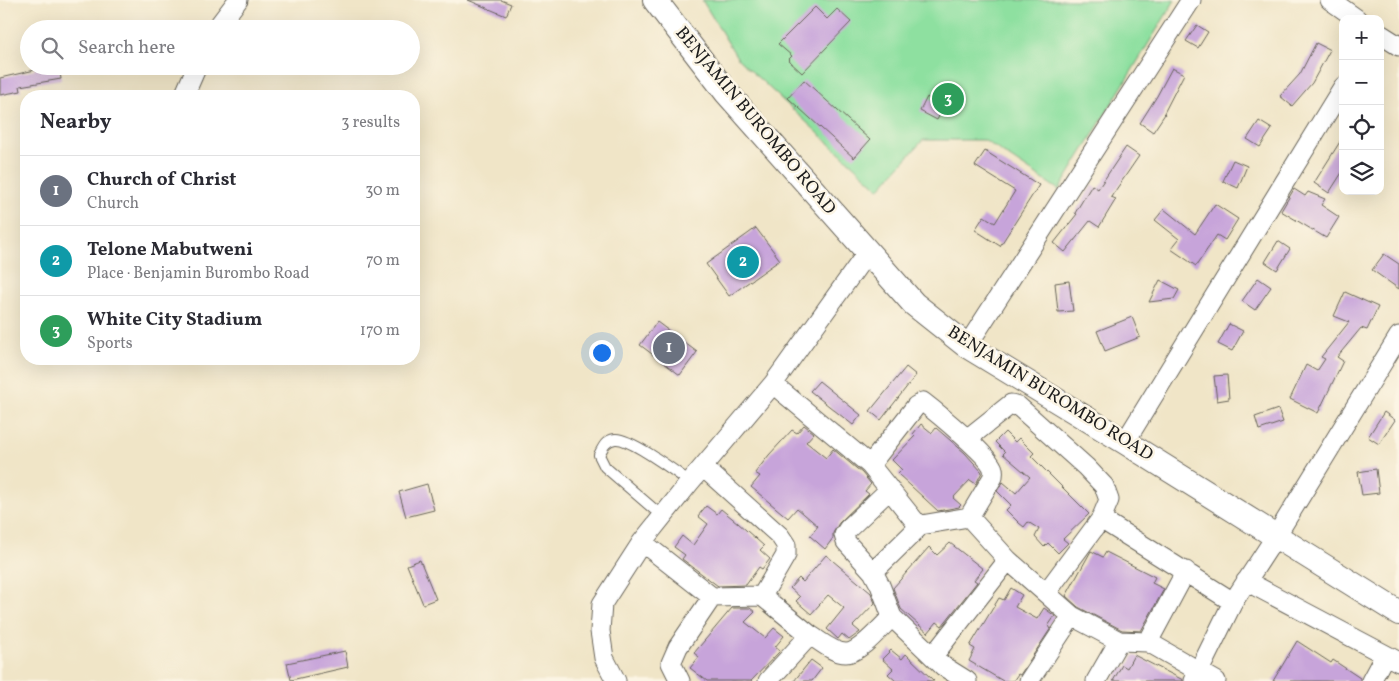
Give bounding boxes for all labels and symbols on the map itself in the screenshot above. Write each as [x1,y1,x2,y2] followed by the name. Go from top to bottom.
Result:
[669,22,841,220] street label: BENJAMIN BUROMBO ROAD
[932,80,964,118] pin: 3
[727,243,759,281] pin: 2
[942,320,1158,468] street label: BENJAMIN BUROMBO ROAD
[653,329,685,367] pin: 1
[589,340,615,366] your location

